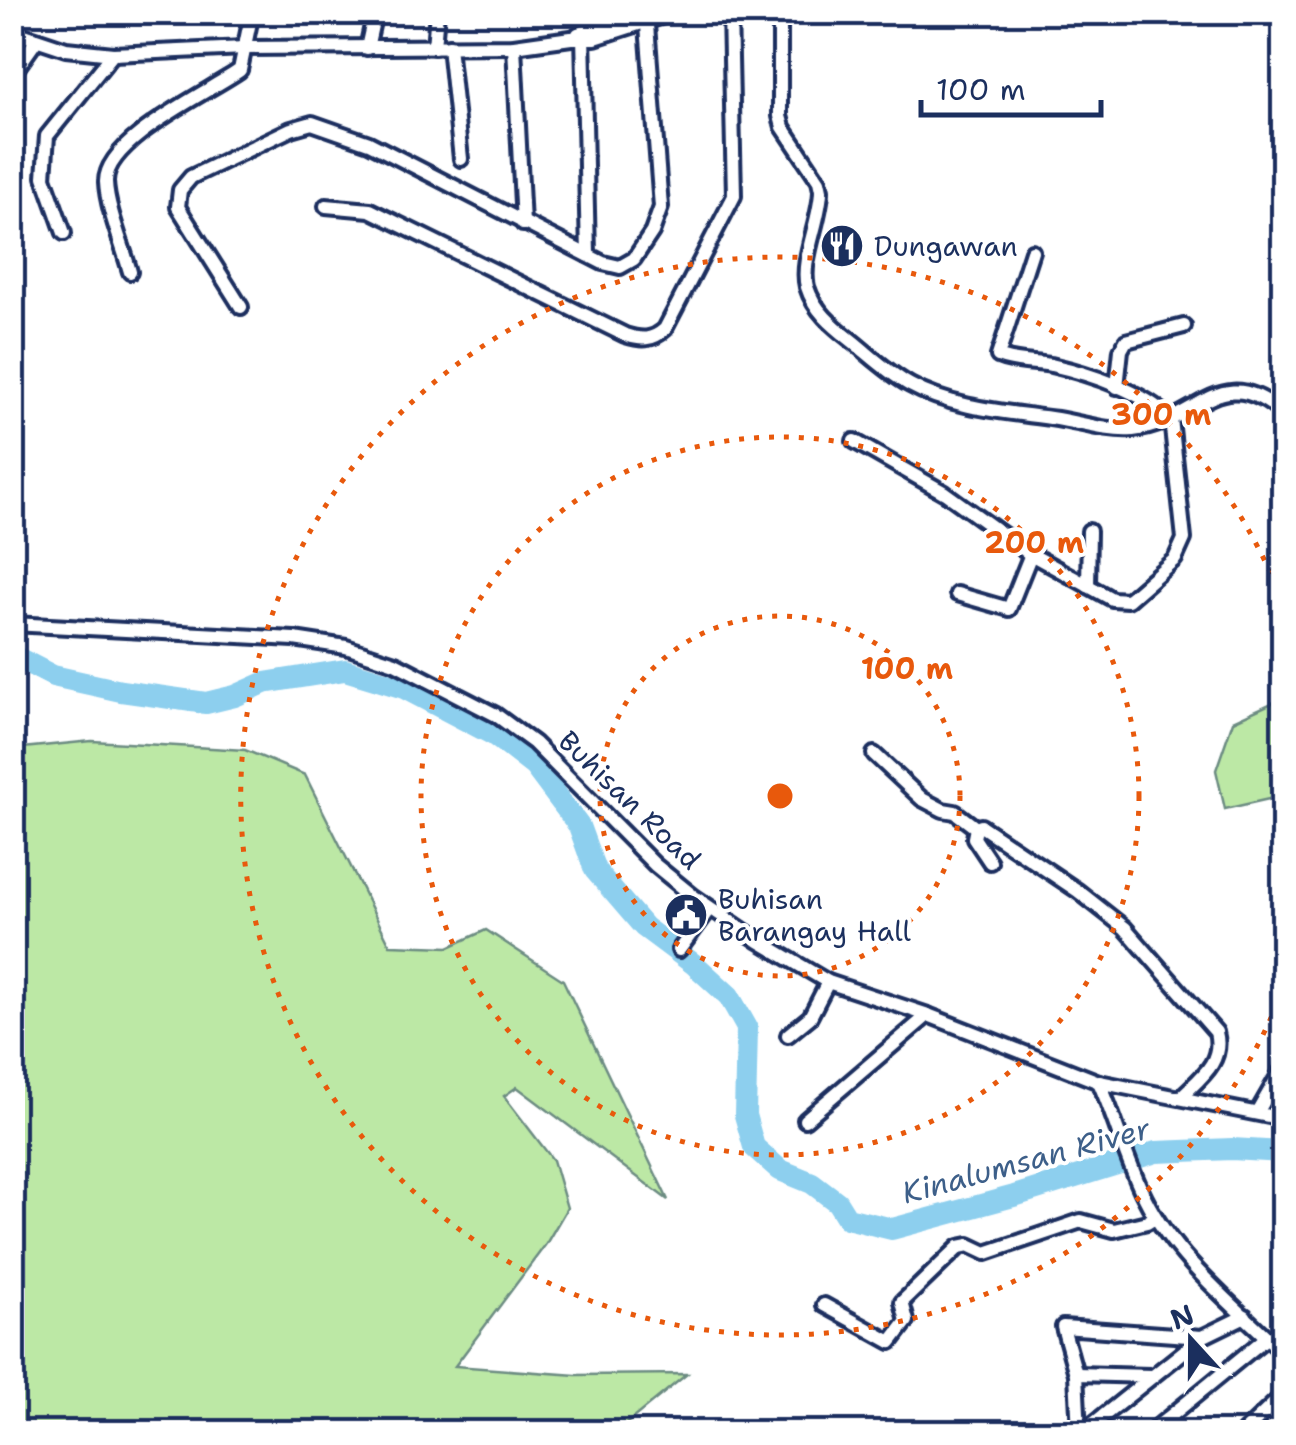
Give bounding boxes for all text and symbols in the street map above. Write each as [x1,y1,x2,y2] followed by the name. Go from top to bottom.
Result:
[921,55,1101,117] scale bar
[936,69,1026,110] text: 100 m
[819,223,865,269] restaurant icon: Dungawan
[874,227,1018,265] place label: Dungawan
[1111,394,1211,435] text: 300 m
[984,522,1084,563] text: 200 m
[861,648,953,689] text: 100 m
[550,722,710,878] street label: Buhisan Road
[762,778,798,814] centre of rings
[718,880,912,950] place label: Buhisan Barangay Hall
[663,892,709,938] public building icon: Buhisan Barangay Hall
[897,1107,1155,1213] water label: Kinalumsan River
[1141,1290,1241,1390] north arrow
[1165,1295,1199,1338] text: N

